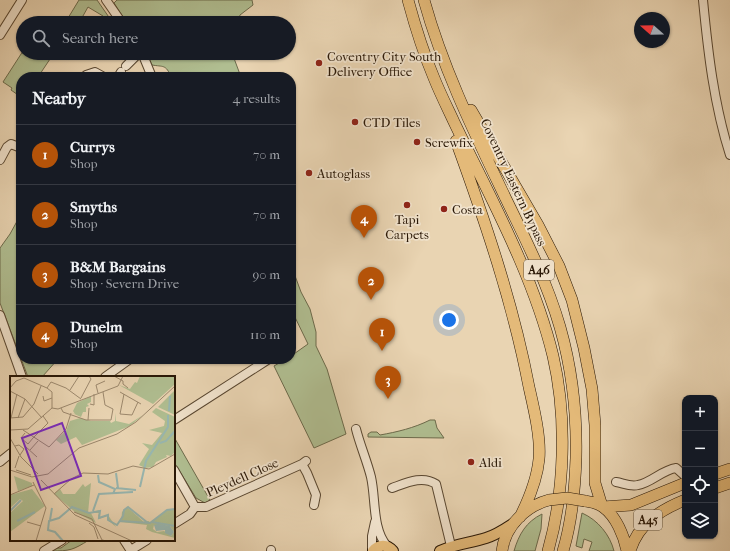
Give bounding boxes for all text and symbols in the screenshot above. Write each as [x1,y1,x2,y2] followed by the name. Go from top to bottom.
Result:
[634,12,670,48] north arrow
[16,16,296,60] search box
[30,27,52,49] icon: search
[62,29,138,47] text: Search here
[327,49,442,79] place label: Coventry City South Delivery Office
[314,58,324,68] marker: Coventry City South Delivery Office
[32,88,86,108] text: Nearby
[233,91,280,106] text: 4 results
[363,115,421,130] place label: CTD Tiles
[477,116,550,248] street label: Coventry Eastern Bypass
[350,117,360,127] marker: CTD Tiles
[425,135,473,150] place label: Screwfix
[412,137,422,147] marker: Screwfix
[70,138,115,156] text: Currys
[43,147,47,162] text: 1
[253,147,280,162] text: 70 m
[70,156,98,171] text: Shop
[316,166,370,181] place label: Autoglass
[304,168,314,178] marker: Autoglass
[70,198,117,216] text: Smyths
[402,200,412,210] marker: Tapi Carpets
[452,202,484,217] place label: Costa
[439,204,449,214] marker: Costa
[351,205,377,238] pin: 4
[42,207,48,222] text: 2
[253,207,280,222] text: 70 m
[385,212,429,242] place label: Tapi Carpets
[70,216,98,231] text: Shop
[70,258,166,276] text: B&M Bargains
[524,260,554,280] road number: A46
[42,267,48,282] text: 3
[252,267,280,282] text: 90 m
[358,267,384,300] pin: 2
[70,276,179,291] text: Shop · Severn Drive
[439,310,459,330] your location
[70,318,123,336] text: Dunelm
[369,318,395,351] pin: 1
[41,327,49,342] text: 4
[250,327,280,342] text: 110 m
[70,336,98,351] text: Shop
[375,366,401,399] pin: 3
[10,376,175,541] inset map
[682,395,718,539] map controls
[682,395,718,431] button: +
[682,431,718,467] button: −
[204,455,281,500] street label: Pleydell Close
[478,455,502,470] place label: Aldi
[466,457,476,467] marker: Aldi
[682,467,718,503] button: locate
[682,503,718,539] button: layers
[634,510,662,530] road number: A45

